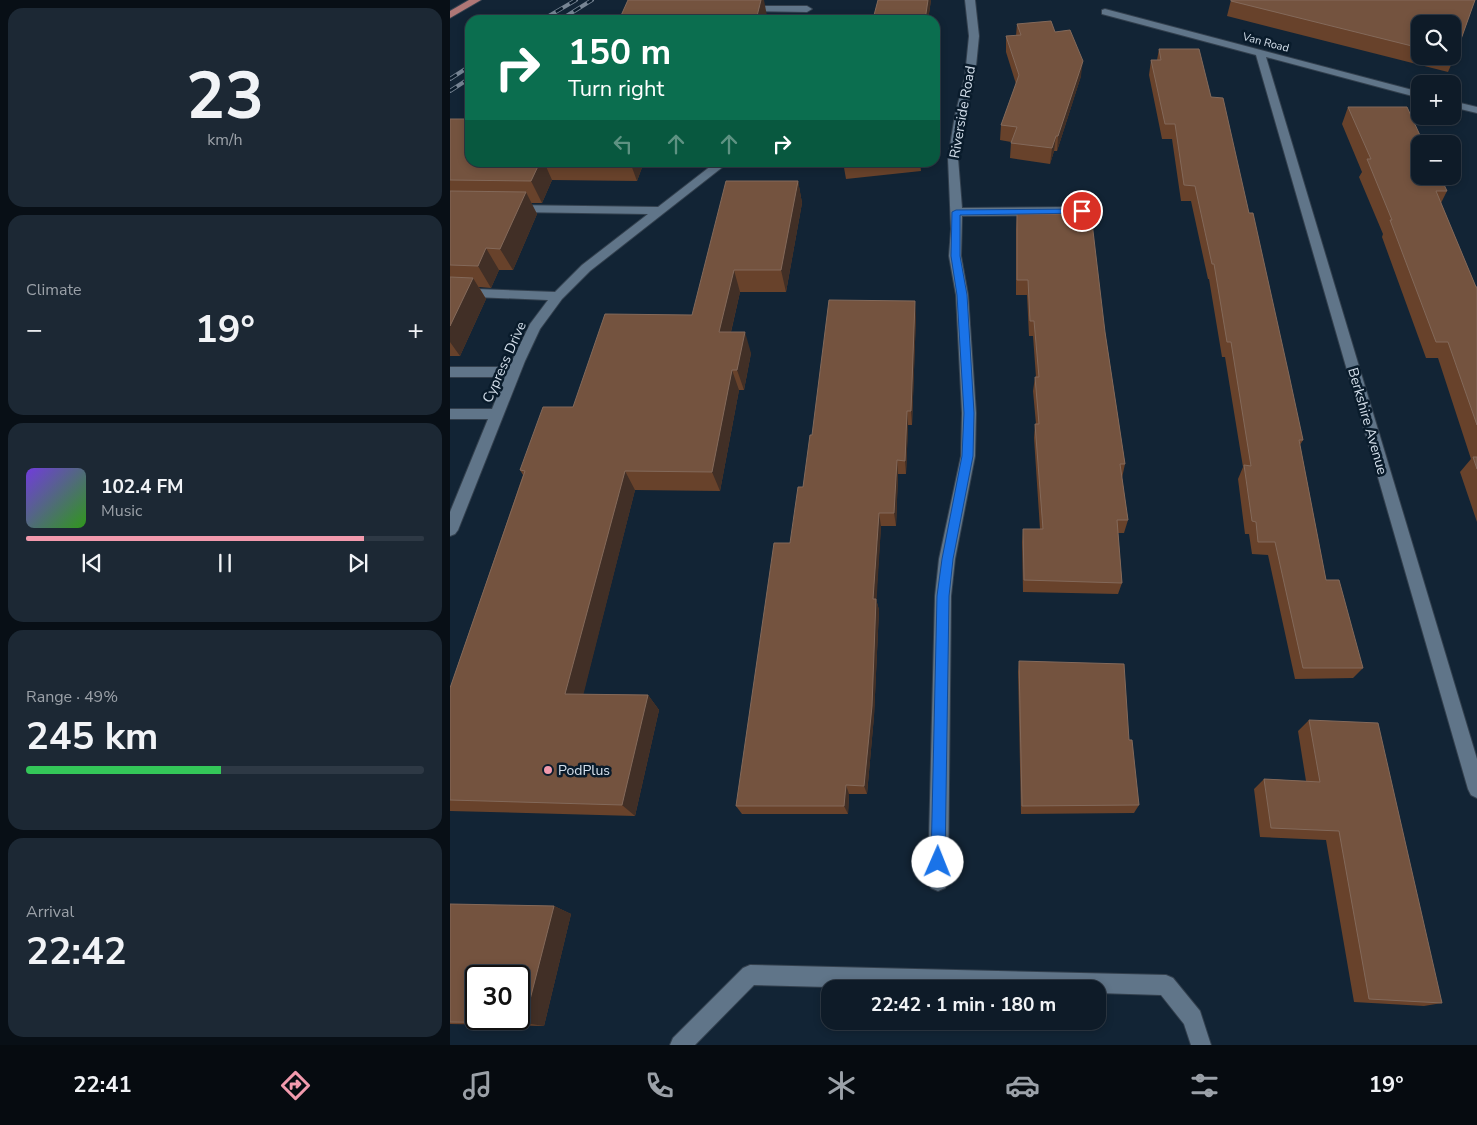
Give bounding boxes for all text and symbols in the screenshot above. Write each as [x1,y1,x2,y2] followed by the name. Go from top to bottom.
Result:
[1411,15,1461,185] map controls
[1411,15,1461,65] button: search
[568,29,671,76] text: 150 m
[1240,29,1291,56] street label: Van Road
[485,35,550,100] icon: right
[186,52,264,141] text: 23
[945,64,980,160] street label: Riverside Road
[568,74,664,104] text: Turn right
[1411,75,1461,125] button: +
[207,129,243,151] text: km/h
[609,130,637,158] icon: left
[662,130,690,158] icon: ahead
[715,130,743,158] icon: ahead
[768,130,796,158] icon: right
[1411,135,1461,185] button: −
[1061,190,1103,232] pin
[1068,197,1096,225] icon: arrive
[26,279,81,301] text: Climate
[195,304,255,355] text: 19°
[26,311,43,349] text: −
[407,311,424,349] text: +
[478,319,531,406] street label: Cypress Drive
[1343,365,1392,477] street label: Berkshire Avenue
[101,474,184,500] text: 102.4 FM
[101,500,142,522] text: Music
[78,549,106,577] icon: previous
[211,549,239,577] icon: pause
[344,549,372,577] icon: next
[26,686,118,708] text: Range · 49%
[26,711,158,762] text: 245 km
[558,761,610,780] place label: PodPlus
[542,764,554,776] marker: PodPlus
[911,835,963,887] position arrow
[26,901,74,923] text: Arrival
[26,926,127,977] text: 22:42
[465,965,530,1030] speed limit sign: 30
[871,992,1056,1018] text: 22:42 · 1 min · 180 m
[278,1068,313,1103] icon: directions
[460,1068,495,1103] icon: music
[642,1068,677,1103] icon: phone
[824,1068,859,1103] icon: climate
[1005,1068,1040,1103] icon: car
[1187,1068,1222,1103] icon: filters
[73,1070,132,1100] text: 22:41
[1369,1070,1404,1100] text: 19°

